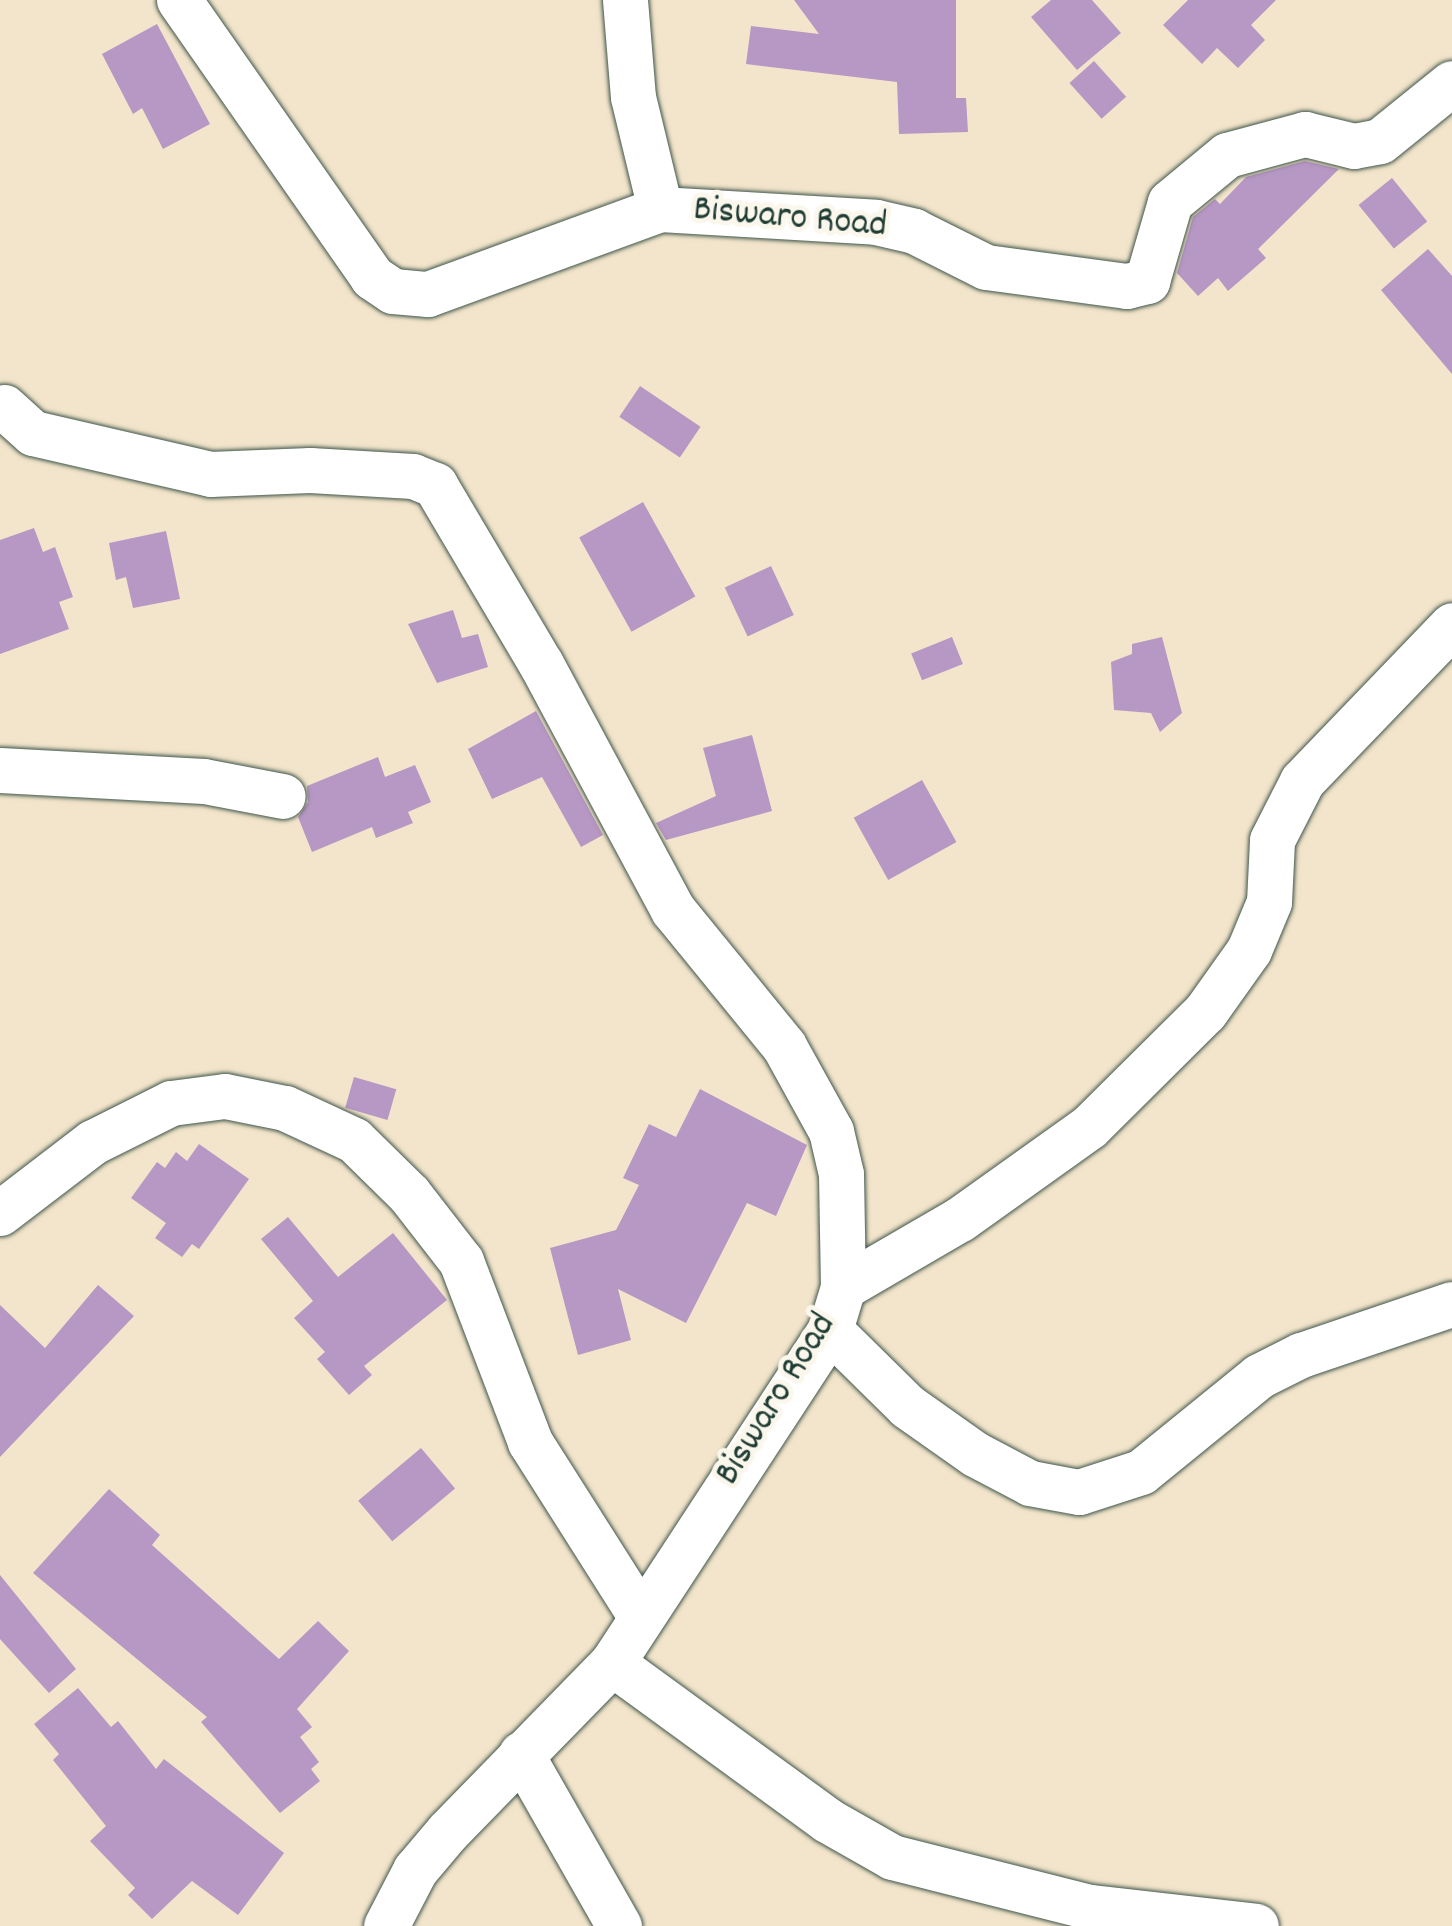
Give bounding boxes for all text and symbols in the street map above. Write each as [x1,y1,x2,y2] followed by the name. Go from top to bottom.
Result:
[691,188,889,250] street label: Biswaro Road
[706,1306,848,1494] street label: Biswaro Road

